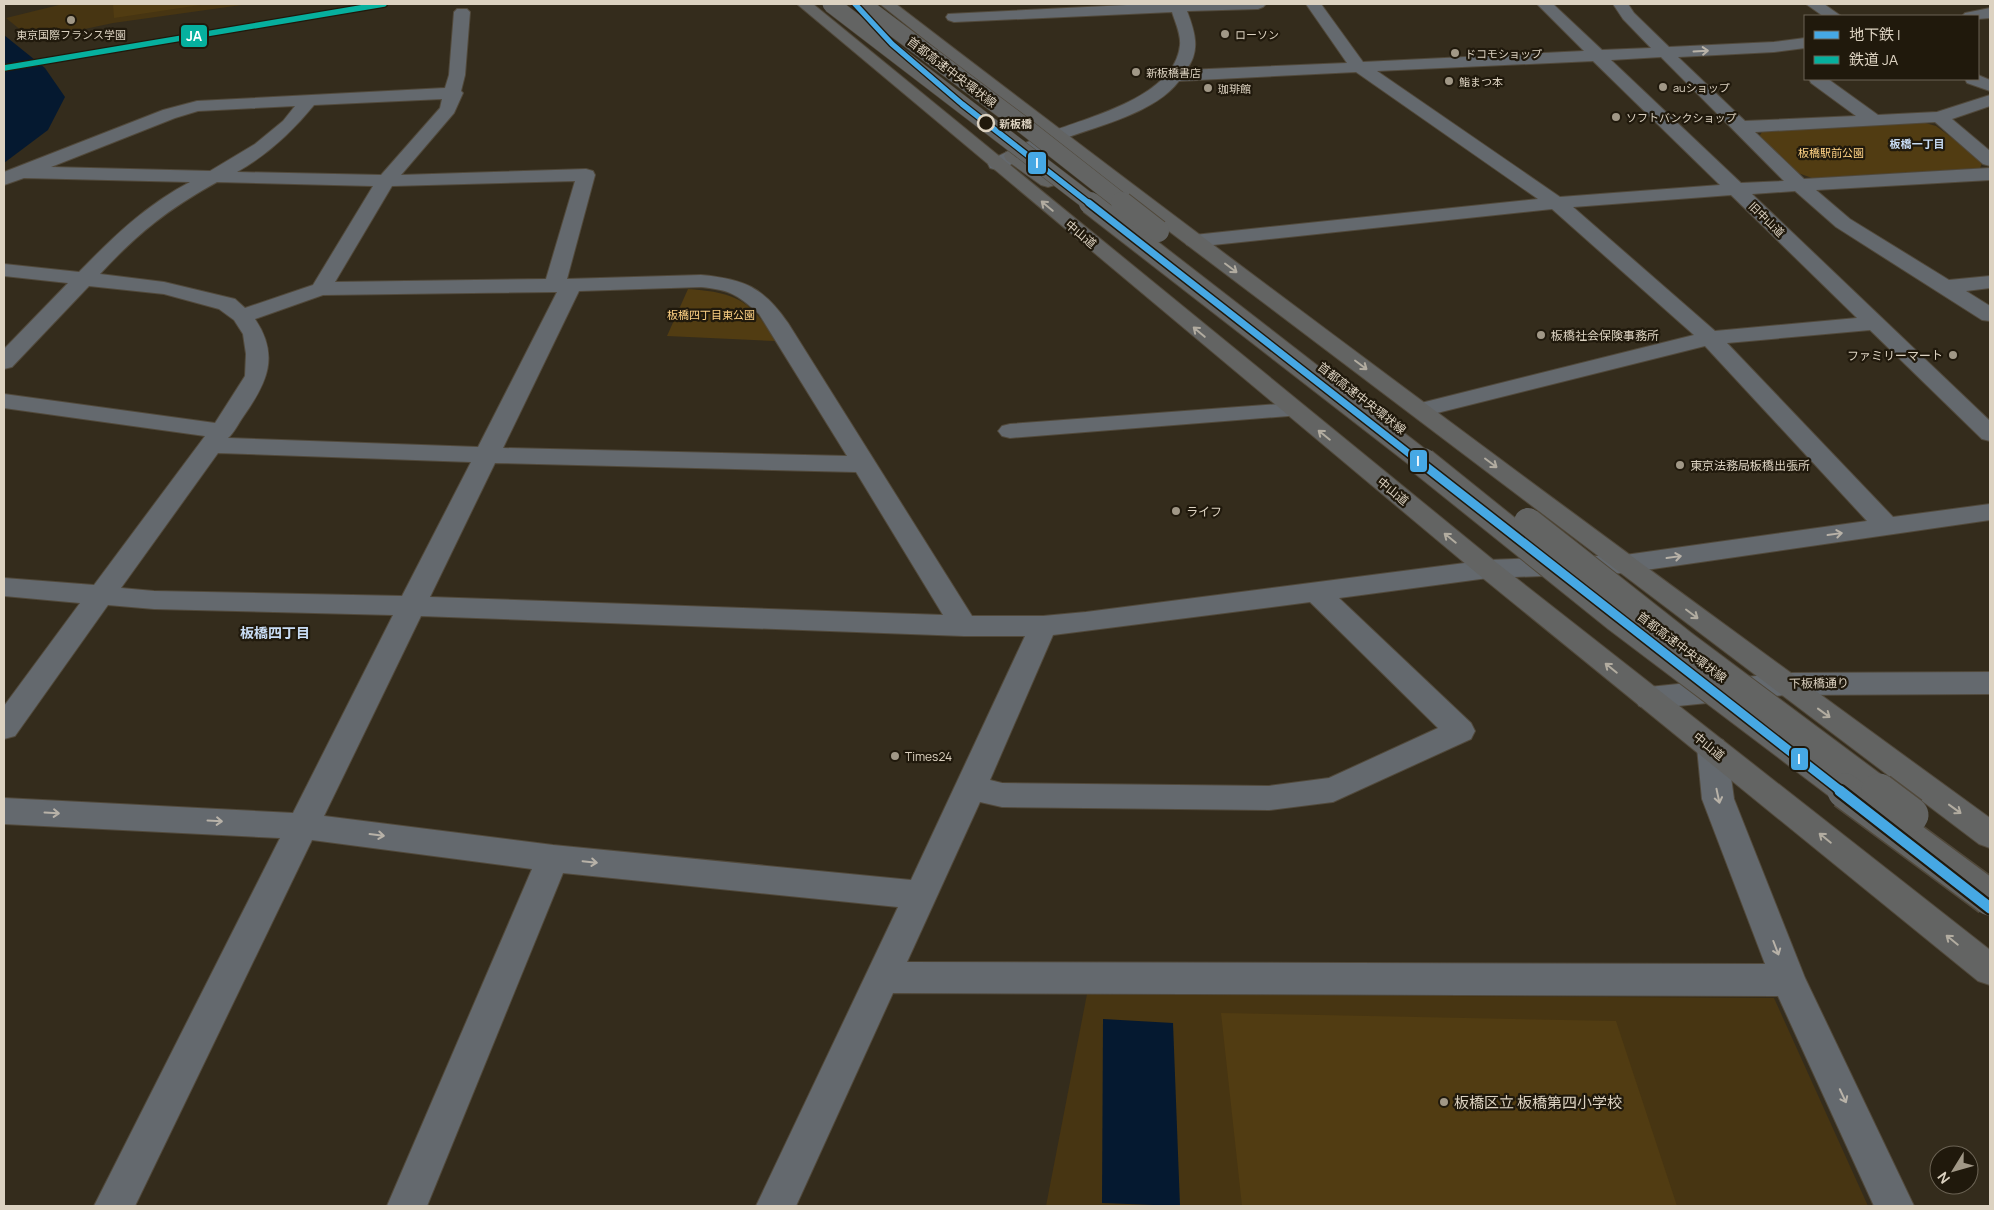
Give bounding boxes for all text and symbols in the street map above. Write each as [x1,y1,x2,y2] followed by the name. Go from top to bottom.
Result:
[65,14,77,26] marker: 東京国際フランス学園
[1804,15,1979,80] legend
[180,24,208,48] line badge: JA
[1849,24,1901,45] text: 地下鉄 I
[186,26,203,45] text: JA
[16,27,126,42] place label: 東京国際フランス学園
[1235,27,1279,42] place label: ローソン
[1219,28,1231,40] marker: ローソン
[904,33,1000,111] street label: 首都高速中央環状線
[1465,46,1542,61] place label: ドコモショップ
[1449,47,1461,59] marker: ドコモショップ
[1693,47,1709,56] one-way arrow
[1849,49,1899,70] text: 鉄道 JA
[1146,65,1201,80] place label: 新板橋書店
[1130,66,1142,78] marker: 新板橋書店
[1459,74,1503,89] place label: 鮨まつ本
[1443,75,1455,87] marker: 鮨まつ本
[1673,80,1730,95] place label: auショップ
[1218,81,1251,96] place label: 珈琲館
[1657,81,1669,93] marker: auショップ
[1202,82,1214,94] marker: 珈琲館
[1626,110,1737,125] place label: ソフトバンクショップ
[1610,111,1622,123] marker: ソフトバンクショップ
[977,114,995,132] marker: 新板橋
[999,116,1032,131] place label: 新板橋
[1890,136,1945,151] district label: 板橋一丁目
[1798,145,1864,160] park label: 板橋駅前公園
[1027,151,1047,175] line badge: I
[1035,153,1039,172] text: I
[1746,198,1788,240] street label: 旧中山道
[1041,200,1054,211] one-way arrow
[1062,216,1100,252] street label: 中山道
[1224,263,1238,273] one-way arrow
[667,307,755,322] park label: 板橋四丁目東公園
[1193,326,1206,337] one-way arrow
[1551,327,1659,344] place label: 板橋社会保険事務所
[1535,329,1547,341] marker: 板橋社会保険事務所
[1847,347,1943,364] place label: ファミリーマート
[1947,349,1959,361] marker: ファミリーマート
[1314,358,1410,438] street label: 首都高速中央環状線
[1354,360,1367,371] one-way arrow
[1318,430,1331,441] one-way arrow
[1409,449,1428,473] line badge: I
[1416,451,1420,470] text: I
[1690,457,1810,474] place label: 東京法務局板橋出張所
[1484,458,1498,468] one-way arrow
[1674,459,1686,471] marker: 東京法務局板橋出張所
[1374,473,1412,509] street label: 中山道
[1186,503,1222,520] place label: ライフ
[1170,505,1182,517] marker: ライフ
[1826,529,1842,539] one-way arrow
[1444,532,1457,543] one-way arrow
[1665,552,1681,562] one-way arrow
[1634,608,1730,686] street label: 首都高速中央環状線
[1685,609,1698,620] one-way arrow
[240,623,310,642] district label: 板橋四丁目
[1605,662,1618,673] one-way arrow
[1789,674,1849,692] street label: 下板橋通り
[1817,708,1831,718] one-way arrow
[1690,728,1728,764] street label: 中山道
[1790,747,1809,771] line badge: I
[905,748,952,765] place label: Times24
[1797,749,1801,768] text: I
[889,750,901,762] marker: Times24
[1714,788,1724,804] one-way arrow
[1948,804,1962,814] one-way arrow
[44,809,60,818] one-way arrow
[206,817,222,826] one-way arrow
[368,830,384,840] one-way arrow
[1819,833,1832,844] one-way arrow
[582,857,598,866] one-way arrow
[1946,934,1959,945] one-way arrow
[1772,940,1781,955] one-way arrow
[1838,1088,1848,1103] one-way arrow
[1454,1092,1622,1113] place label: 板橋区立 板橋第四小学校
[1438,1096,1450,1108] marker: 板橋区立 板橋第四小学校
[1929,1145,1979,1195] north arrow
[1933,1168,1954,1188] text: N

